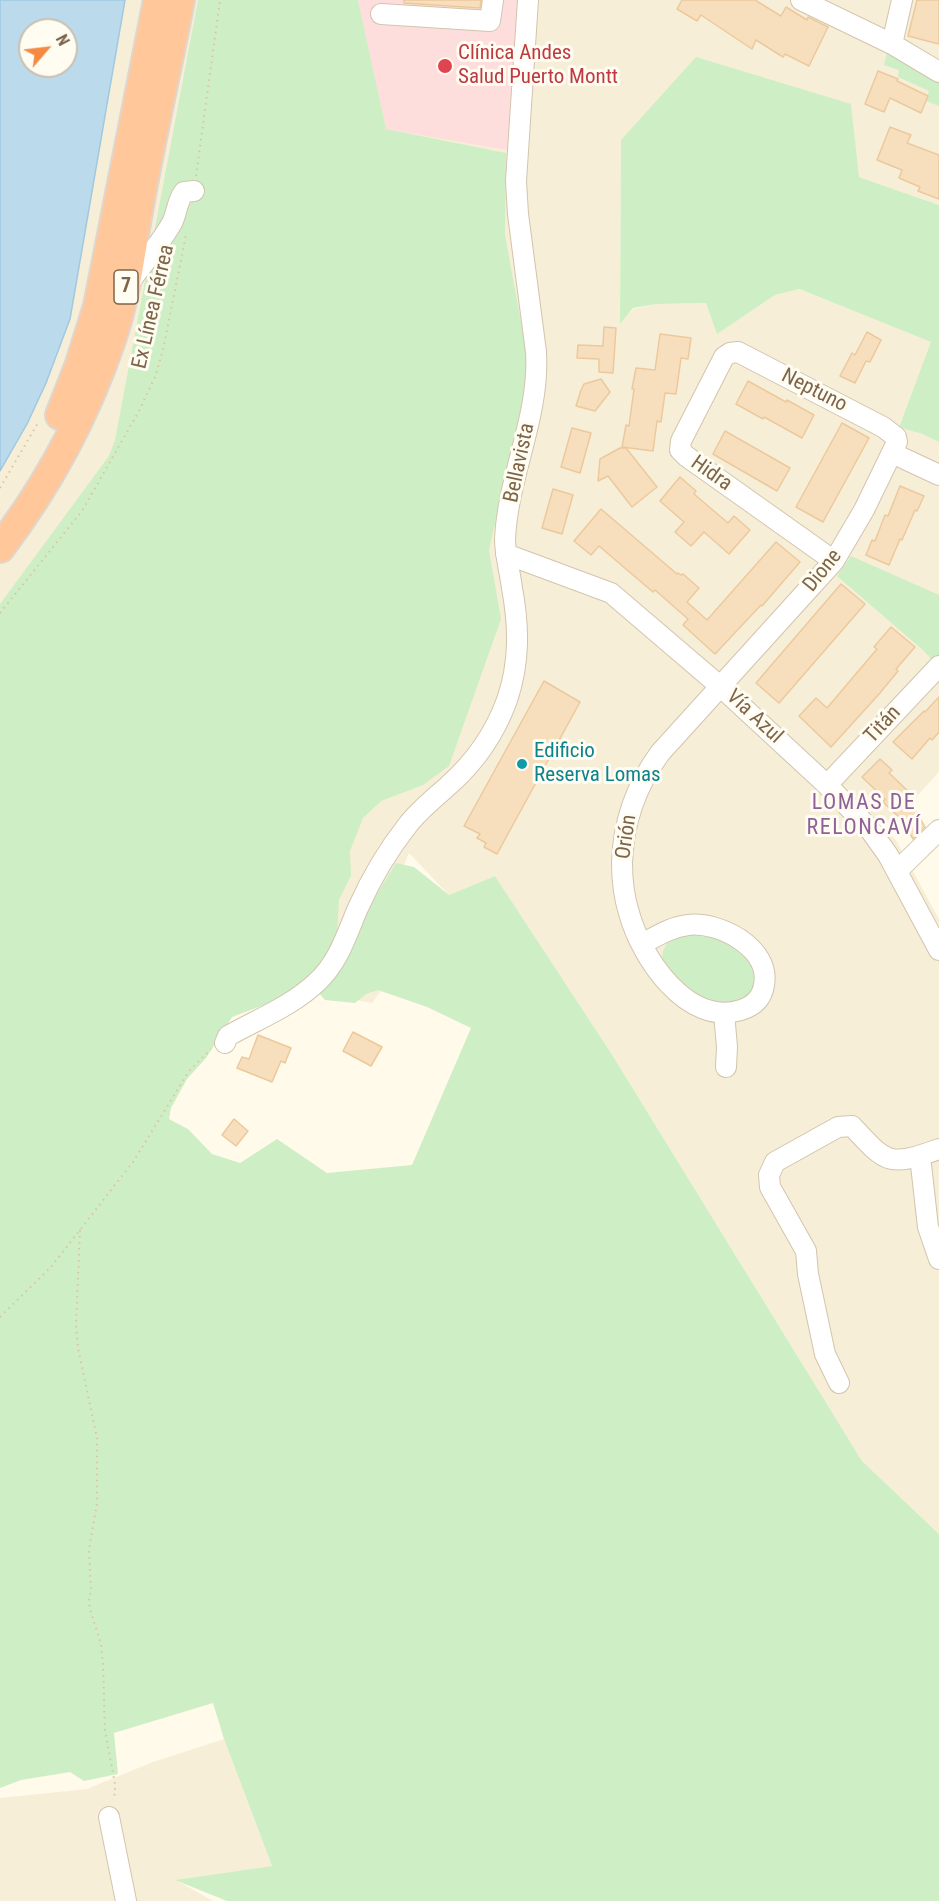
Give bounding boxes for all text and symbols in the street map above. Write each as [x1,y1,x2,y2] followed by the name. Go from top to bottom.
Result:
[18,18,78,78] north arrow
[52,31,73,49] text: N
[458,41,618,91] place label: Clínica Andes Salud Puerto Montt
[436,57,454,75] marker: Clínica Andes Salud Puerto Montt
[127,243,181,371] street label: Ex Línea Férrea
[114,270,138,304] road number: 7
[777,364,851,418] street label: Neptuno
[499,421,541,505] street label: Bellavista
[686,451,736,497] street label: Hidra
[798,545,848,597] street label: Dione
[721,685,787,749] street label: Vía Azul
[859,701,907,749] street label: Titán
[534,739,661,789] place label: Edificio Reserva Lomas
[515,757,529,771] marker: Edificio Reserva Lomas
[807,790,921,842] district label: LOMAS DE RELONCAVÍ
[611,813,643,861] street label: Orión

